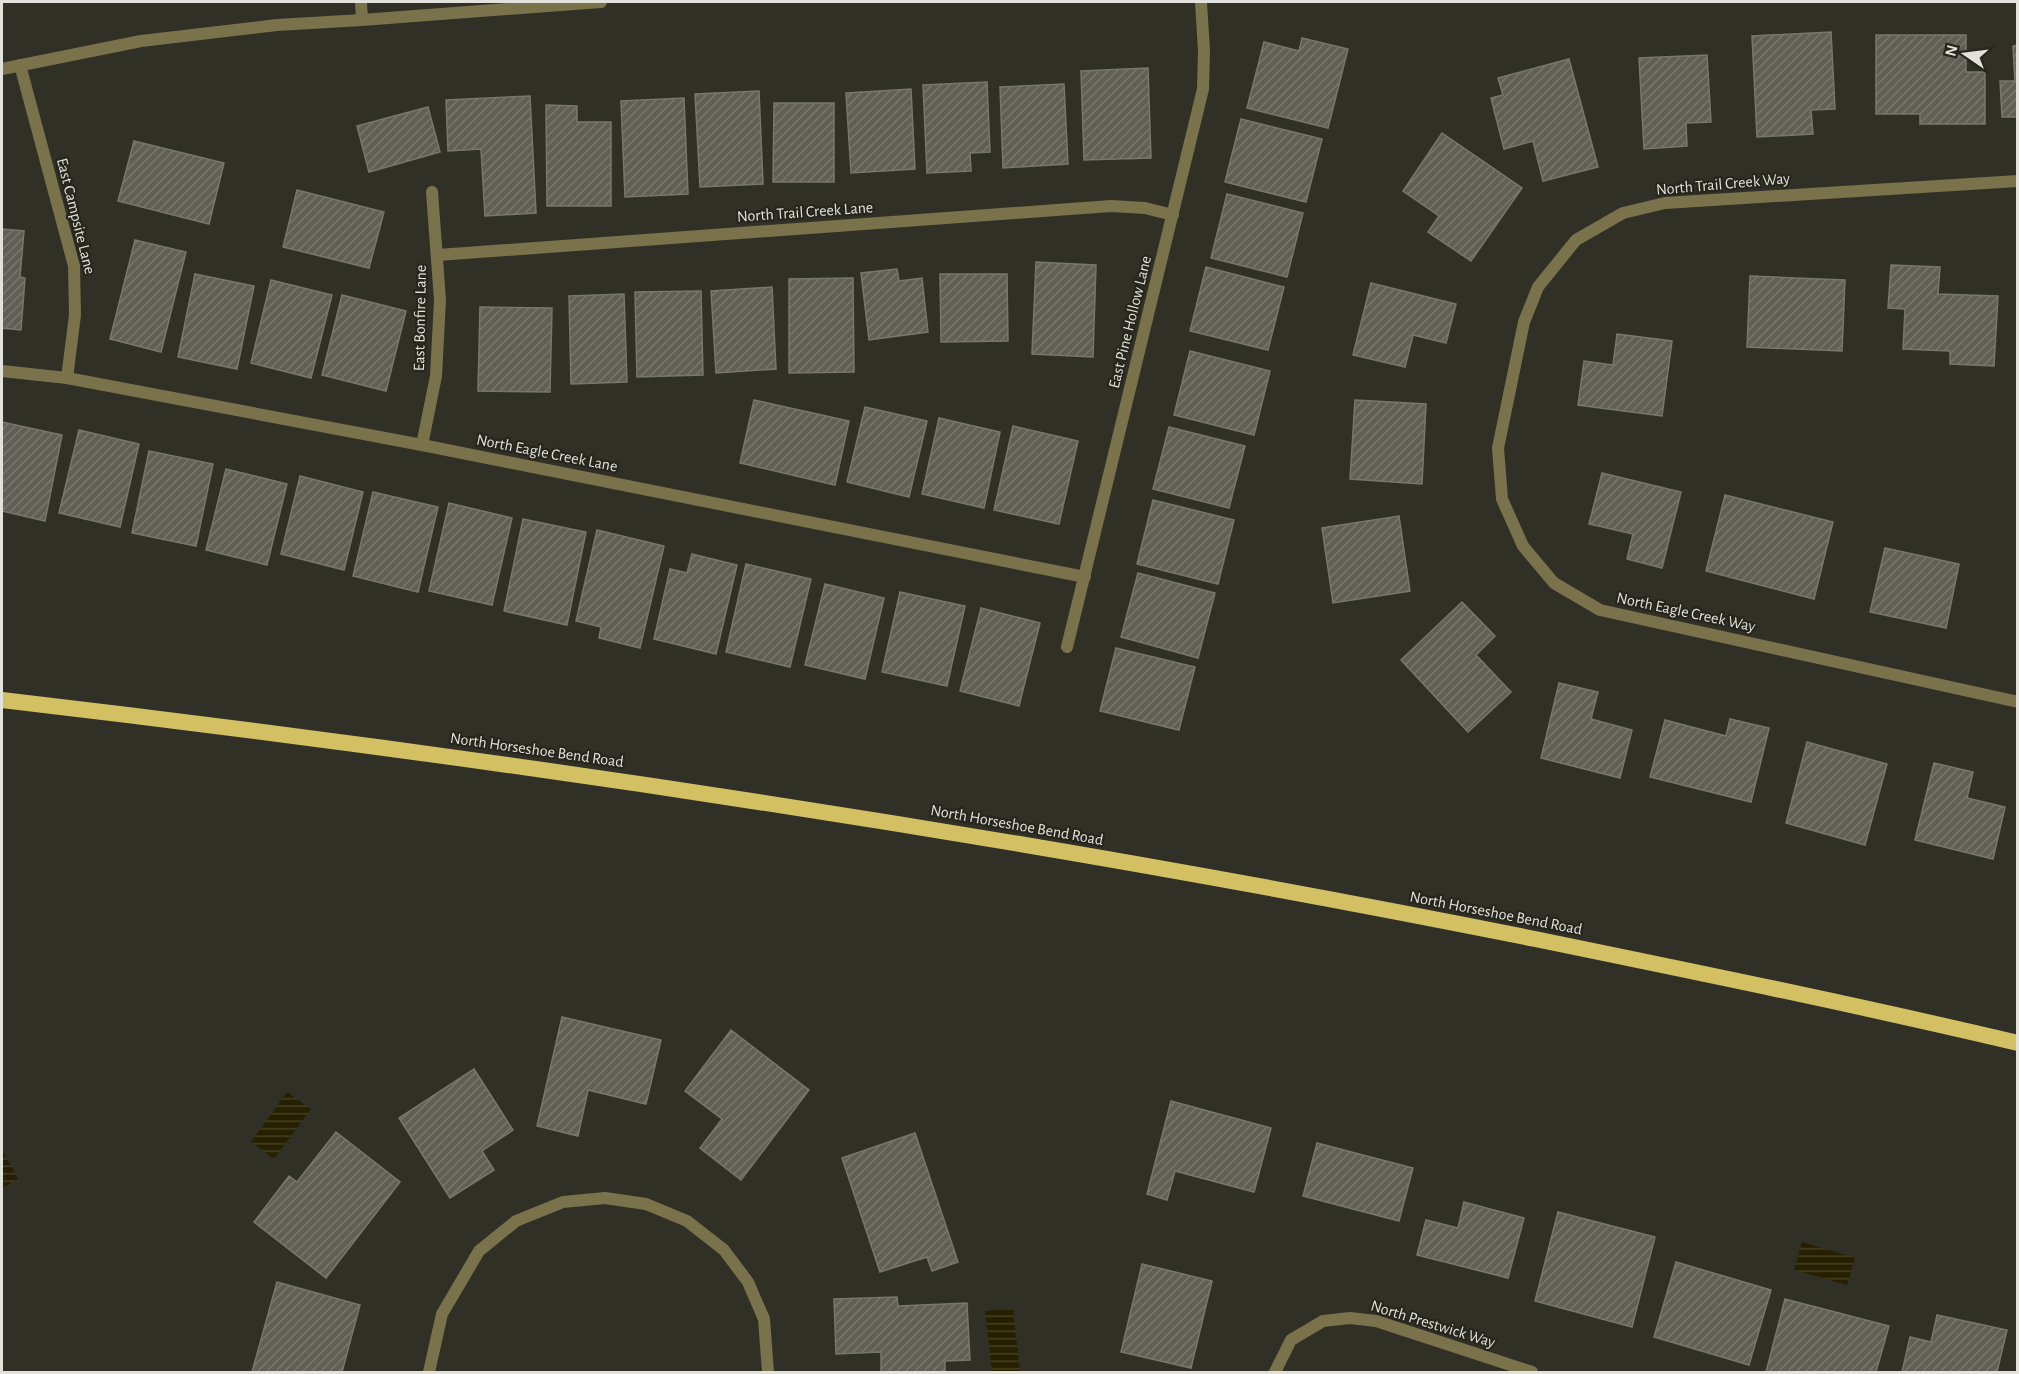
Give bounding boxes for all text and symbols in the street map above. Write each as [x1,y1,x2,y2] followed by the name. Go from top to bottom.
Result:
[1935,24,1995,84] north arrow
[1942,43,1961,58] text: N
[54,156,98,276] street label: East Campsite Lane
[1655,170,1791,199] street label: North Trail Creek Way
[736,199,874,225] street label: North Trail Creek Lane
[1106,254,1154,390] street label: East Pine Hollow Lane
[411,265,429,371] street label: East Bonfire Lane
[475,431,619,475] street label: North Eagle Creek Lane
[1615,589,1757,636] street label: North Eagle Creek Way
[449,730,625,770] street label: North Horseshoe Bend Road
[929,802,1105,848] street label: North Horseshoe Bend Road
[1408,888,1584,938] street label: North Horseshoe Bend Road
[1369,1297,1497,1352] street label: North Prestwick Way

